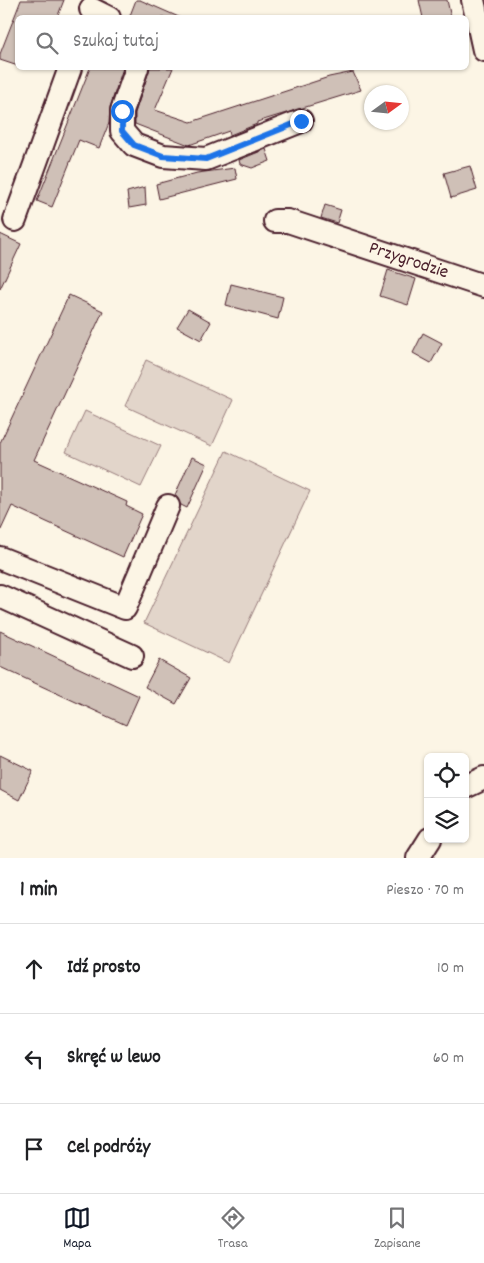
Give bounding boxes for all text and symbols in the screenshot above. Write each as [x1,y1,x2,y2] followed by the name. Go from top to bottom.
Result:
[15,15,469,70] search box
[33,29,61,57] icon: search
[73,29,159,56] text: Szukaj tutaj
[364,85,409,130] north arrow
[111,100,134,123] route start
[290,110,313,133] route end
[365,235,452,287] street label: Przygrodzie
[424,753,469,843] map controls
[424,753,469,798] button: locate
[424,798,469,843] button: layers
[20,876,57,906] text: 1 min
[386,879,464,902] text: Pieszo · 70 m
[20,955,48,983] icon: ahead
[67,955,140,982] text: Idź prosto
[437,957,464,980] text: 10 m
[20,1045,48,1073] icon: left
[67,1045,161,1072] text: Skręć w lewo
[433,1047,464,1070] text: 60 m
[20,1135,48,1163] icon: arrive
[67,1135,150,1162] text: Cel podróży
[63,1204,91,1254] tab: Mapa
[218,1204,247,1254] tab: Trasa
[374,1204,421,1254] tab: Zapisane

